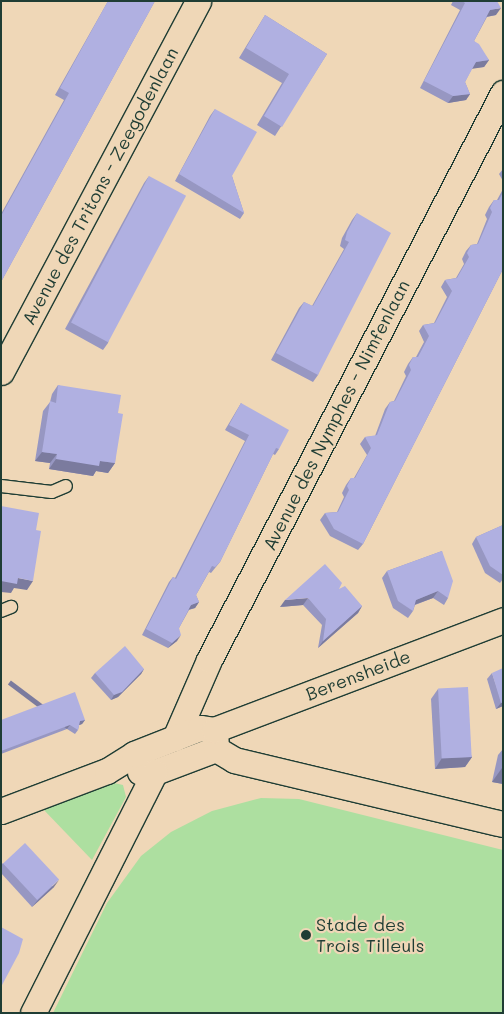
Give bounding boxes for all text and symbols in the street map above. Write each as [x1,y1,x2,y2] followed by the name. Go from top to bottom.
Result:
[17,44,183,328] street label: Avenue des Tritons - Zeegodenlaan
[258,276,414,554] street label: Avenue des Nymphes - Nimfenlaan
[303,645,413,705] street label: Berensheide
[316,914,425,956] place label: Stade des Trois Tilleuls
[300,929,312,941] marker: Stade des Trois Tilleuls

